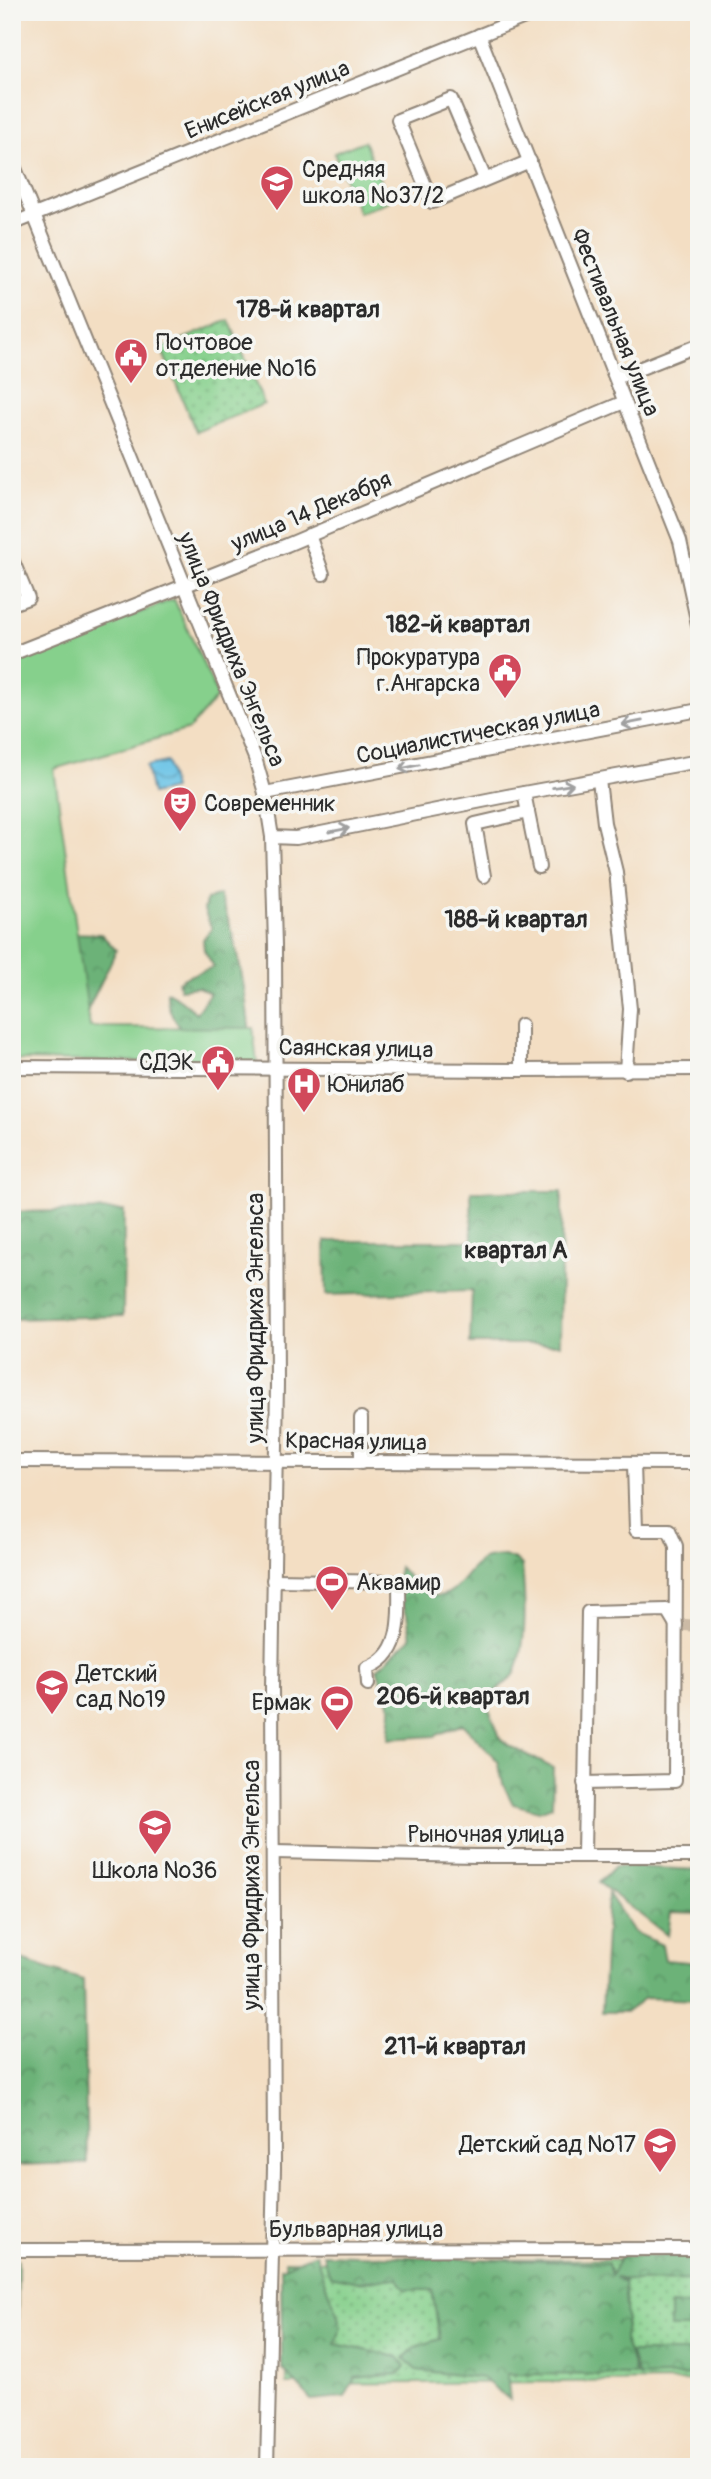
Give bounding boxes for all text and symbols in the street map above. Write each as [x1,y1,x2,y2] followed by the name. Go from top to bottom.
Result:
[181,53,354,146] street label: Енисейская улица
[302,155,444,210] place label: Средняя школа №37/2
[258,163,296,212] school or university icon: Средняя школа №37/2
[565,224,666,420] street label: Фестивальная улица
[236,295,380,324] district label: 178-й квартал
[156,328,317,383] place label: Почтовое отделение №16
[112,336,150,385] public building icon: Почтовое отделение №16
[226,465,396,559] street label: улица 14 Декабря
[171,527,292,771] street label: улица Фридриха Энгельса
[386,610,530,639] district label: 182-й квартал
[357,643,480,698] place label: Прокуратура г.Ангарска
[486,651,524,700] public building icon: Прокуратура г.Ангарска
[354,695,602,770] street label: Социалистическая улица
[621,717,644,731] one-way arrow
[398,761,421,774] one-way arrow
[551,779,574,792] one-way arrow
[161,784,199,833] theatre icon: Современник
[204,789,336,818] place label: Современник
[327,822,350,836] one-way arrow
[444,905,588,934] district label: 188-й квартал
[278,1033,433,1064] street label: Саянская улица
[199,1043,237,1092] public building icon: СДЭК
[139,1048,194,1077] place label: СДЭК
[285,1065,323,1114] hospital icon: Юнилаб
[328,1070,405,1099] place label: Юнилаб
[241,1193,270,1444] street label: улица Фридриха Энгельса
[464,1236,568,1265] district label: квартал А
[285,1426,427,1457] street label: Красная улица
[313,1563,351,1612] sports icon: Аквамир
[356,1568,441,1597] place label: Аквамир
[75,1659,166,1714] place label: Детский сад №19
[33,1667,71,1716] school or university icon: Детский сад №19
[376,1682,530,1711] district label: 206-й квартал
[318,1683,356,1732] sports icon: Ермак
[251,1688,312,1717] place label: Ермак
[237,1760,266,2011] street label: улица Фридриха Энгельса
[136,1807,174,1856] school or university icon: Школа №36
[408,1820,564,1849] street label: Рыночная улица
[93,1856,217,1885] place label: Школа №36
[384,2032,526,2061] district label: 211-й квартал
[641,2125,679,2174] school or university icon: Детский сад №17
[458,2130,636,2159] place label: Детский сад №17
[269,2215,443,2244] street label: Бульварная улица

